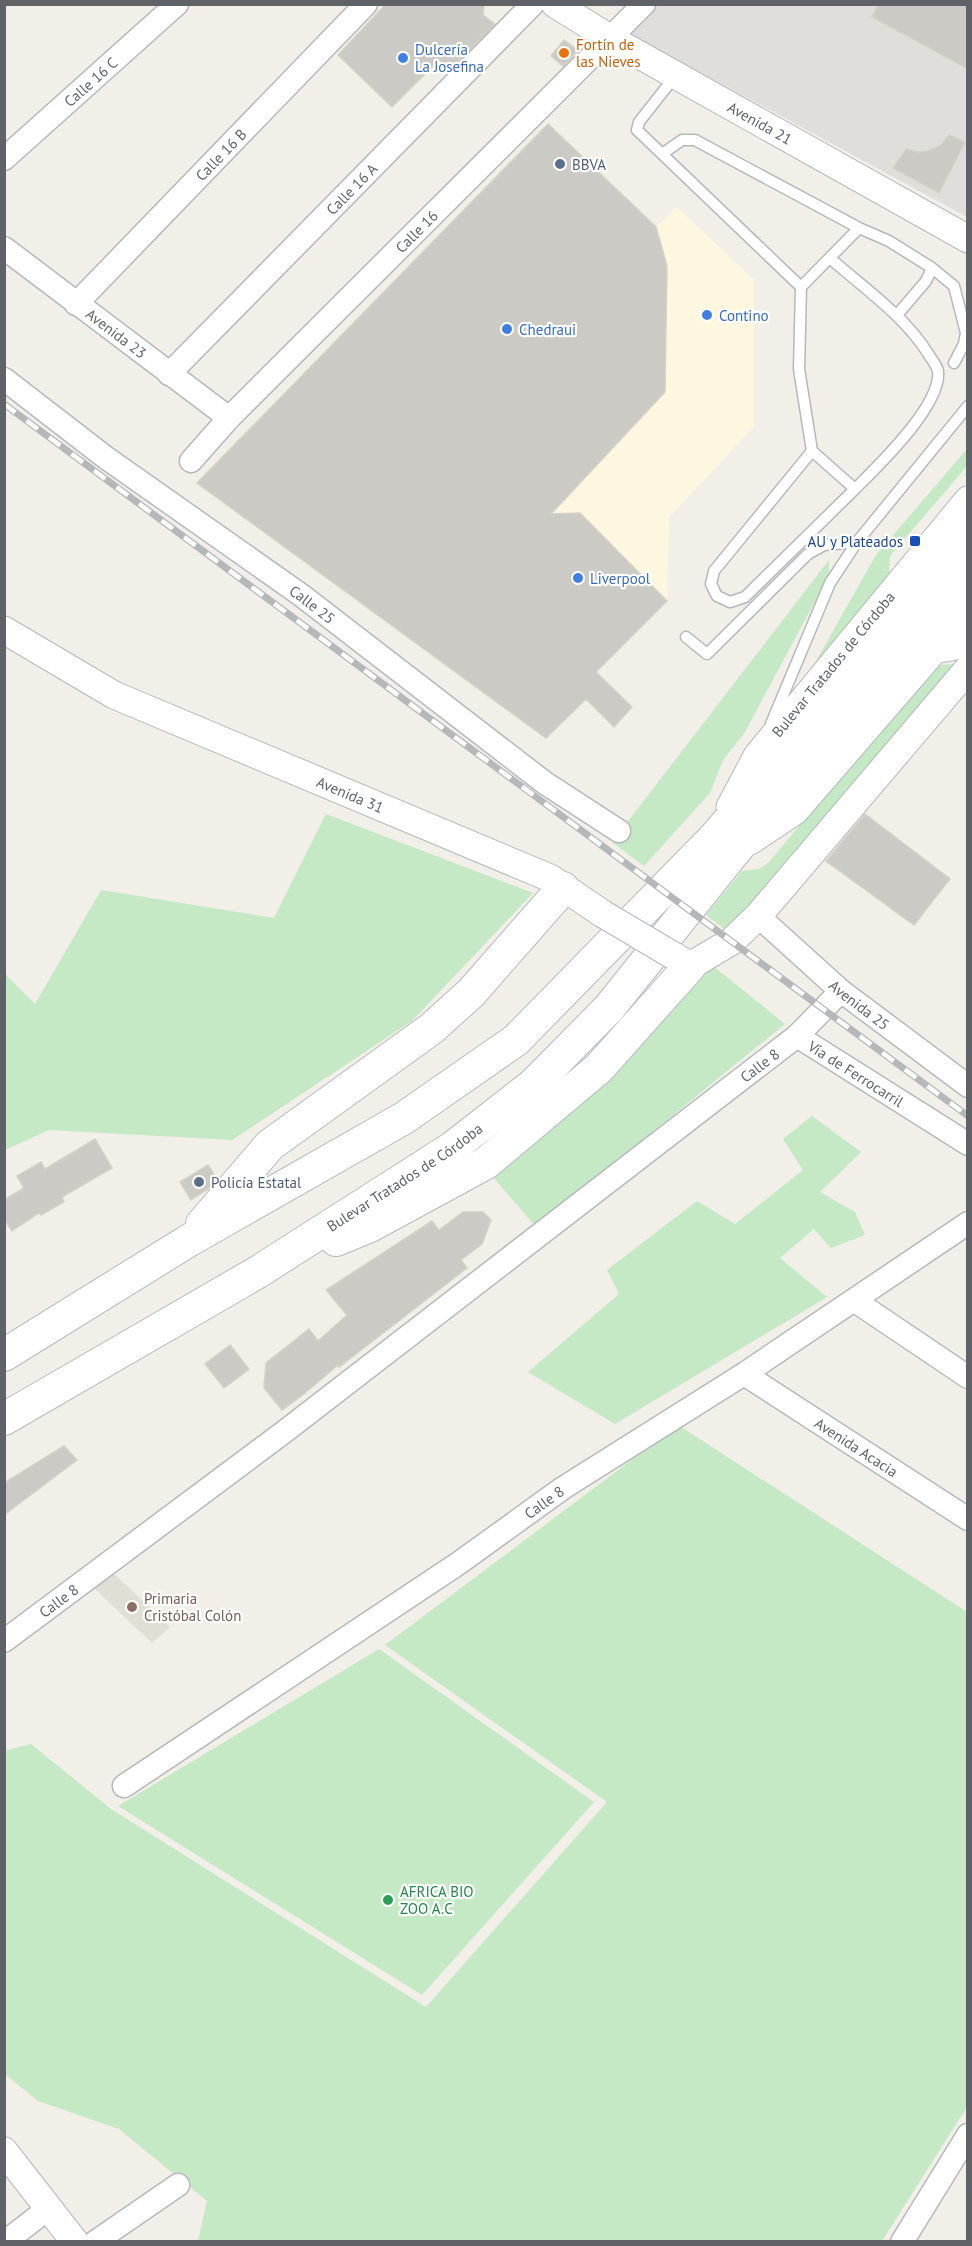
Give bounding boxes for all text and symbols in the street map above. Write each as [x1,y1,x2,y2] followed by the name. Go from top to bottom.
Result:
[576,35,641,71] place label: Fortín de las Nieves
[415,40,484,76] place label: Dulcería La Josefina
[557,46,571,60] marker: Fortín de las Nieves
[396,51,410,65] marker: Dulcería La Josefina
[60,53,121,110] street label: Calle 16 C
[724,97,796,148] street label: Avenida 21
[191,124,250,185] street label: Calle 16 B
[572,155,606,174] place label: BBVA
[553,157,567,171] marker: BBVA
[322,159,381,218] street label: Calle 16 A
[391,206,442,256] street label: Calle 16
[82,304,151,362] street label: Avenida 23
[719,306,769,325] place label: Contino
[700,308,714,322] marker: Contino
[519,320,576,339] place label: Chedraui
[500,322,514,336] marker: Chedraui
[808,532,903,551] place label: AU y Plateados
[908,534,922,548] marker: AU y Plateados
[590,569,651,588] place label: Liverpool
[571,571,585,585] marker: Liverpool
[286,581,339,628] street label: Calle 25
[767,587,898,741] street label: Bulevar Tratados de Córdoba
[314,772,387,817] street label: Avenida 31
[825,976,894,1034] street label: Avenida 25
[804,1036,908,1111] street label: Vía de Ferrocarril
[736,1044,783,1086] street label: Calle 8
[323,1119,486,1235] street label: Bulevar Tratados de Córdoba
[211,1173,302,1192] place label: Policía Estatal
[192,1175,206,1189] marker: Policía Estatal
[811,1413,902,1481] street label: Avenida Acacia
[520,1481,567,1523] street label: Calle 8
[35,1579,82,1621] street label: Calle 8
[144,1589,241,1625] place label: Primaria Cristóbal Colón
[125,1600,139,1614] marker: Primaria Cristóbal Colón
[400,1882,474,1918] place label: AFRICA BIO ZOO A.C
[381,1893,395,1907] marker: AFRICA BIO ZOO A.C

